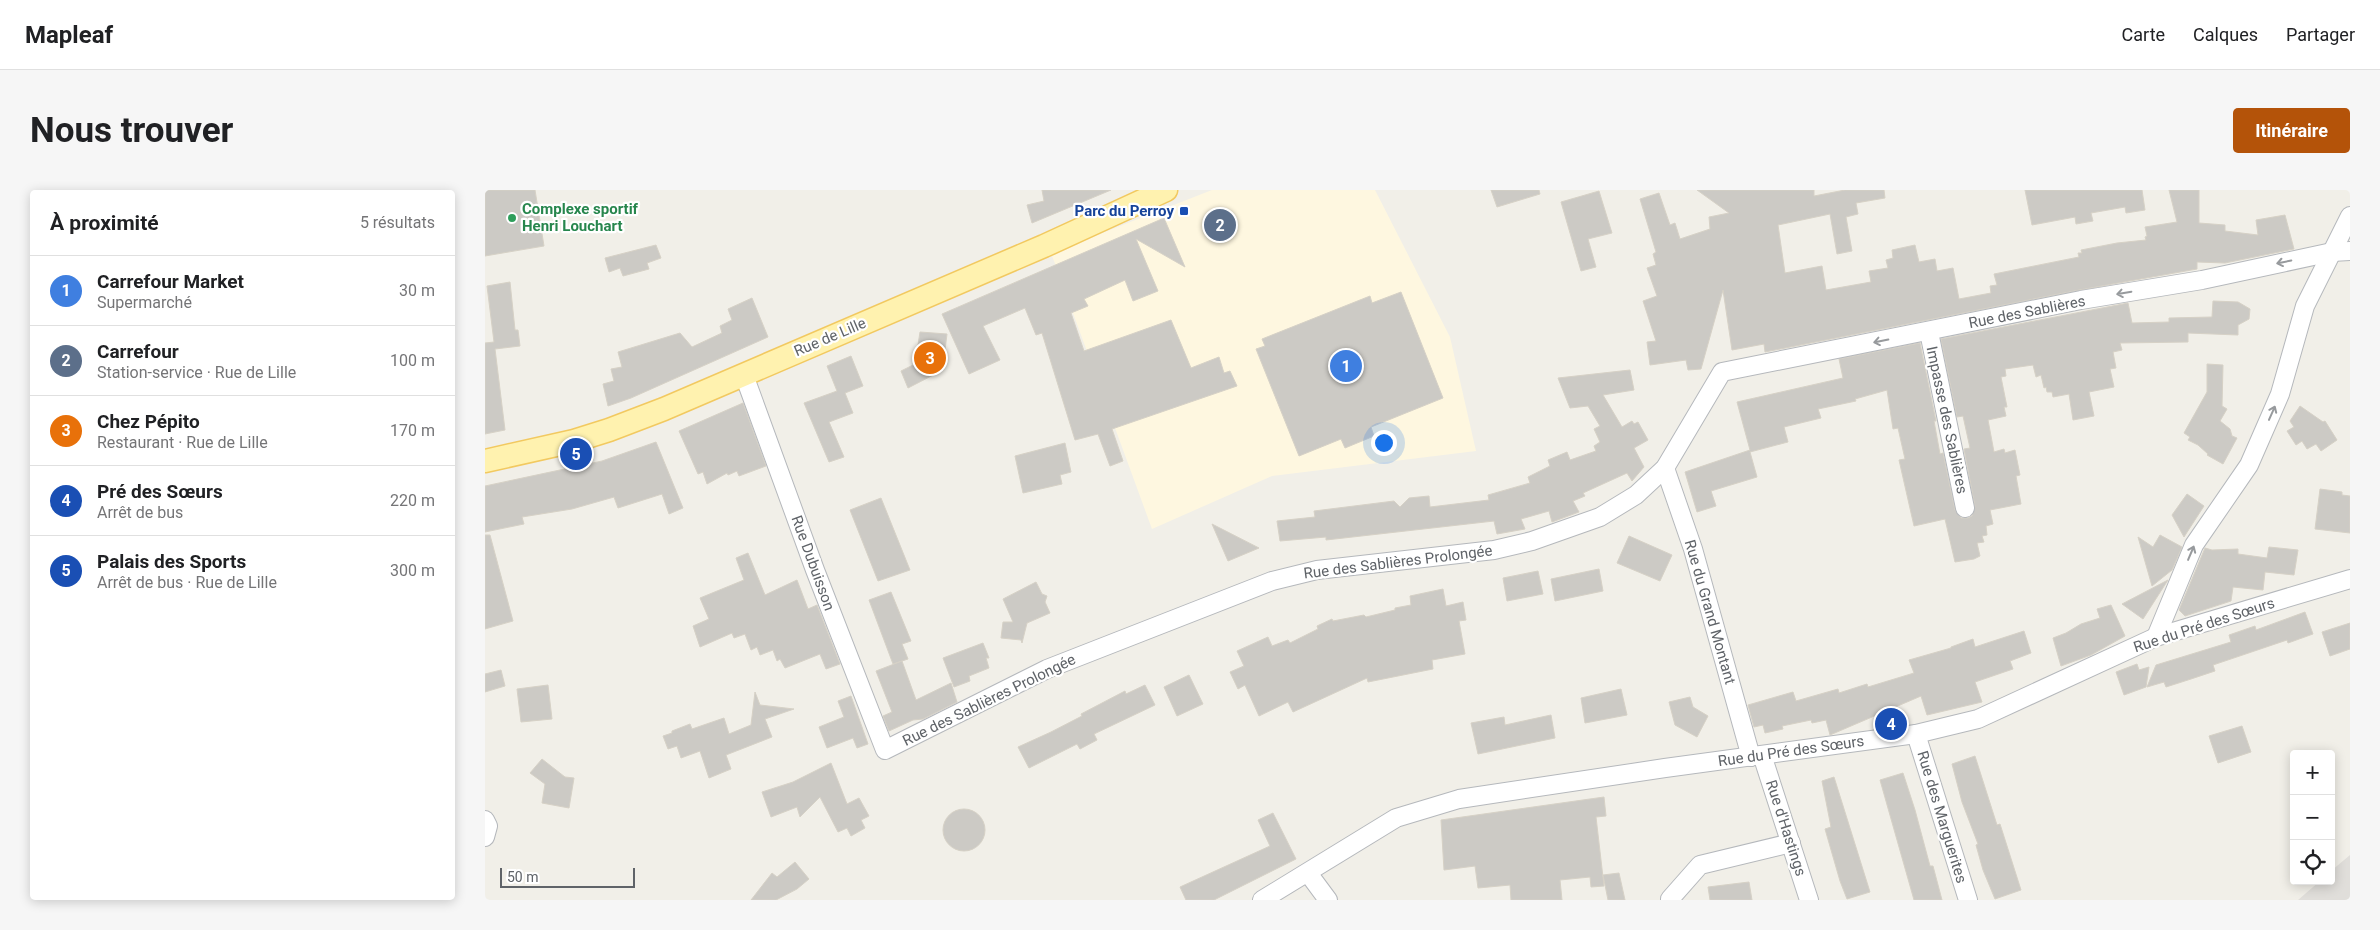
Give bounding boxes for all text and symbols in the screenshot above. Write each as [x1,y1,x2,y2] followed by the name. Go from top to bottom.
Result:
[25,21,113,49] text: Mapleaf
[2122,24,2165,45] text: Carte
[2193,24,2258,45] text: Calques
[2286,24,2355,45] text: Partager
[2233,108,2350,153] button: Itinéraire
[30,110,233,151] text: Nous trouver
[522,200,639,235] place label: Complexe sportif Henri Louchart
[1075,202,1174,220] place label: Parc du Perroy
[1178,205,1190,217] marker: Parc du Perroy
[1204,206,1236,244] pin: 2
[50,211,159,235] text: À proximité
[506,212,518,224] marker: Complexe sportif Henri Louchart
[360,213,435,232] text: 5 résultats
[2276,258,2292,267] one-way arrow
[97,270,244,293] text: Carrefour Market
[61,281,71,300] text: 1
[399,281,435,300] text: 30 m
[2117,288,2133,298] one-way arrow
[1967,292,2087,332] street label: Rue des Sablières
[97,293,192,312] text: Supermarché
[791,314,869,360] street label: Rue de Lille
[1873,336,1889,346] one-way arrow
[914,339,946,377] pin: 3
[97,340,179,363] text: Carrefour
[1923,345,1971,495] street label: Impasse des Sablières
[1330,347,1362,385] pin: 1
[61,351,71,370] text: 2
[390,351,435,370] text: 100 m
[97,363,296,382] text: Station-service · Rue de Lille
[2268,406,2278,421] one-way arrow
[97,410,200,433] text: Chez Pépito
[61,421,71,440] text: 3
[390,421,435,440] text: 170 m
[1371,430,1397,456] your location
[97,433,268,452] text: Restaurant · Rue de Lille
[560,435,592,473] pin: 5
[97,480,223,503] text: Pré des Sœurs
[61,491,71,510] text: 4
[390,491,435,510] text: 220 m
[97,503,183,522] text: Arrêt de bus
[787,513,839,613] street label: Rue Dubuisson
[1681,538,1739,686] street label: Rue du Grand Montant
[1303,541,1493,583] street label: Rue des Sablières Prolongée
[2187,546,2197,561] one-way arrow
[97,550,246,573] text: Palais des Sports
[61,561,71,580] text: 5
[390,561,435,580] text: 300 m
[97,573,277,592] text: Arrêt de bus · Rue de Lille
[2131,594,2277,656] street label: Rue du Pré des Sœurs
[900,650,1078,750] street label: Rue des Sablières Prolongée
[1875,705,1907,743] pin: 4
[1717,732,1865,770] street label: Rue du Pré des Sœurs
[1913,749,1971,885] street label: Rue des Marguerites
[2290,750,2335,885] map controls
[2290,750,2335,795] button: +
[1762,778,1810,878] street label: Rue d'Hastings
[2290,795,2335,840] button: −
[2290,840,2335,885] button: locate
[500,865,635,888] scale bar
[507,869,539,885] text: 50 m

